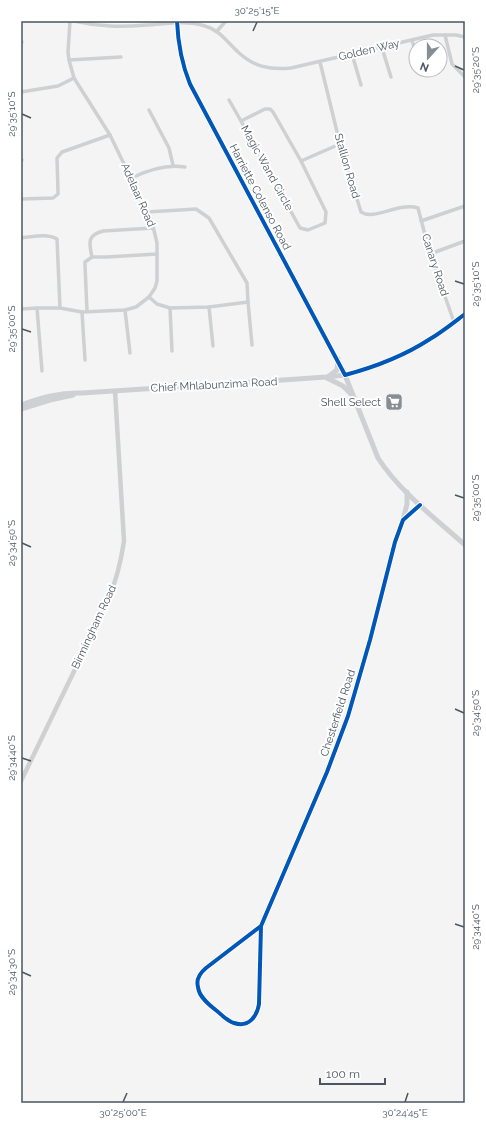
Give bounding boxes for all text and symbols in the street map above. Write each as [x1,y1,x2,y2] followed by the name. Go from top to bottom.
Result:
[234,5,280,16] text: 30°25'15"E
[337,37,401,63] street label: Golden Way
[408,38,448,78] north arrow
[470,47,481,93] text: 29°35'20"S
[418,59,431,74] text: N
[6,91,17,137] text: 29°35'10"S
[238,123,296,213] street label: Magic Wand Circle
[332,132,362,200] street label: Stallion Road
[227,142,294,252] street label: Harriette Colenso Road
[118,161,158,229] street label: Adelaar Road
[419,232,451,298] street label: Canary Road
[470,261,481,307] text: 29°35'10"S
[6,305,17,353] text: 29°35'00"S
[150,375,278,395] street label: Chief Mhlabunzima Road
[384,392,404,412] supermarket icon: Shell Select
[321,396,381,409] place label: Shell Select
[470,474,481,522] text: 29°35'00"S
[6,520,17,566] text: 29°34'50"S
[69,583,119,671] street label: Birmingham Road
[318,668,358,758] street label: Chesterfield Road
[470,690,481,736] text: 29°34'50"S
[6,735,17,781] text: 29°34'40"S
[470,904,481,950] text: 29°34'40"S
[6,949,17,995] text: 29°34'30"S
[320,1060,385,1086] scale bar
[326,1067,360,1081] text: 100 m
[99,1107,147,1118] text: 30°25'00"E
[382,1107,428,1118] text: 30°24'45"E

